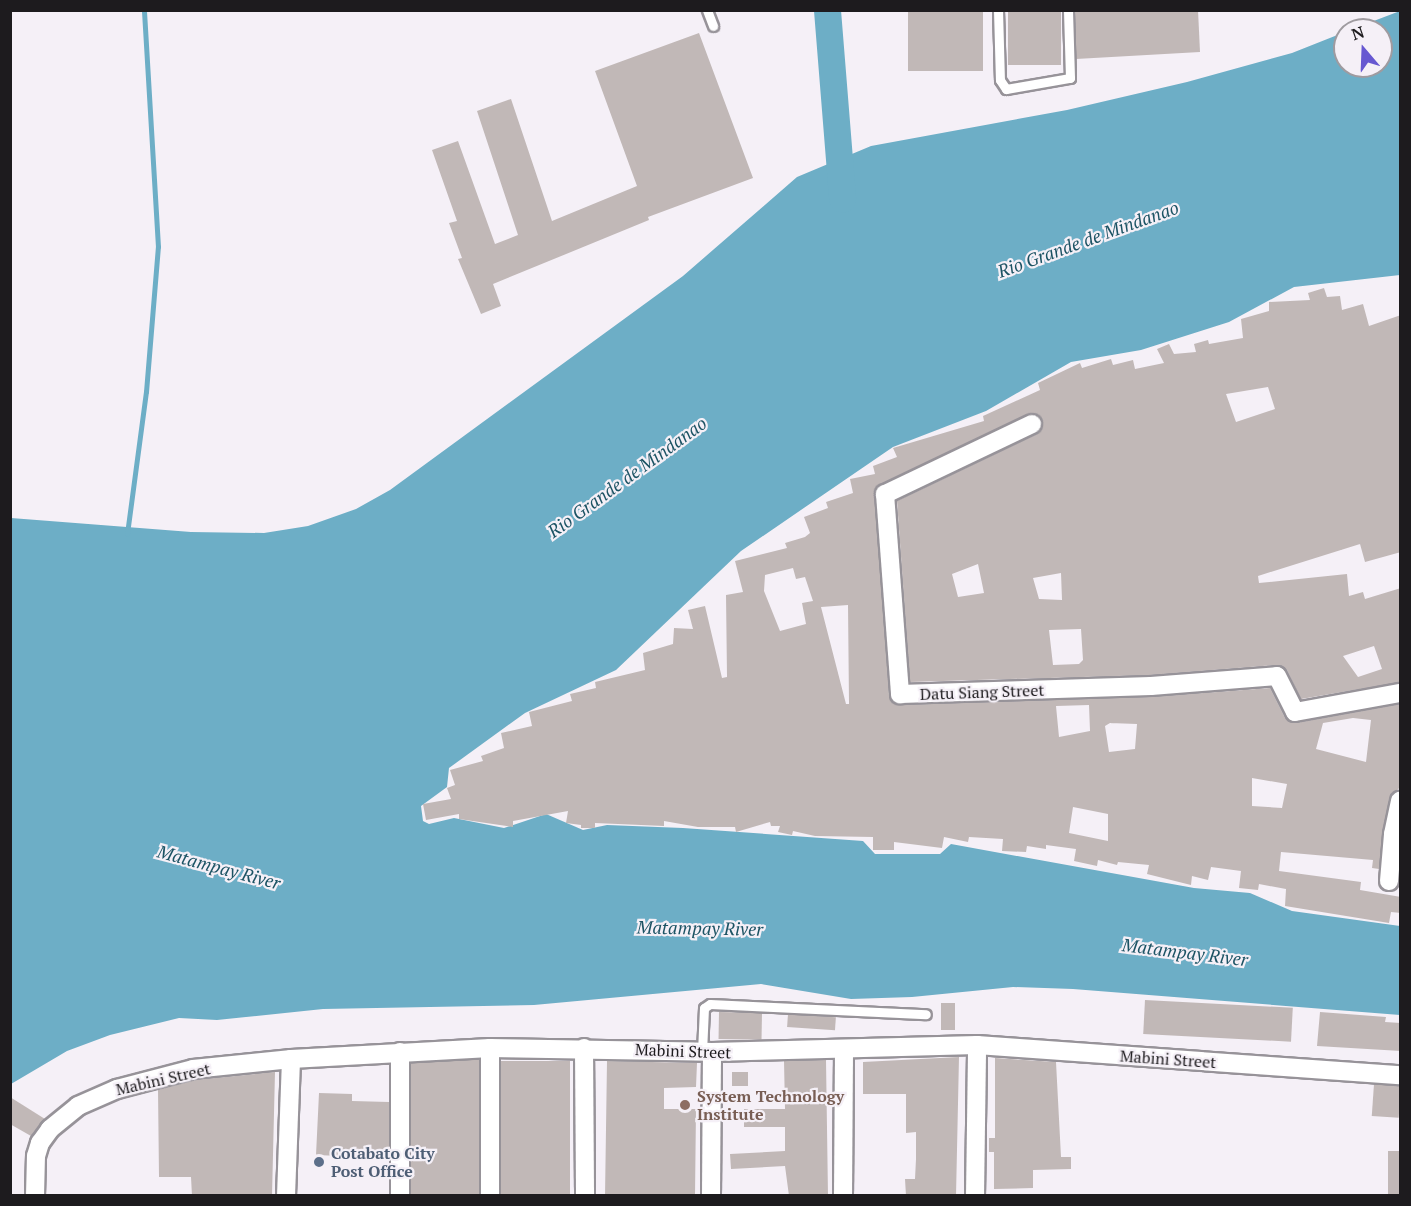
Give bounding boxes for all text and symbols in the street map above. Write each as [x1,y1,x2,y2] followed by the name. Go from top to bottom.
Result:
[1333,18,1393,78] north arrow
[1348,20,1367,45] text: N
[994,196,1182,282] water label: Rio Grande de Mindanao
[543,412,711,542] water label: Rio Grande de Mindanao
[920,680,1044,704] street label: Datu Siang Street
[155,840,283,894] water label: Matampay River
[637,916,763,940] water label: Matampay River
[1121,934,1249,970] water label: Matampay River
[635,1040,731,1062] street label: Mabini Street
[1119,1046,1217,1072] street label: Mabini Street
[114,1059,212,1099] street label: Mabini Street
[697,1086,844,1124] place label: System Technology Institute
[678,1098,692,1112] marker: System Technology Institute
[331,1143,435,1181] place label: Cotabato City Post Office
[312,1155,326,1169] marker: Cotabato City Post Office

